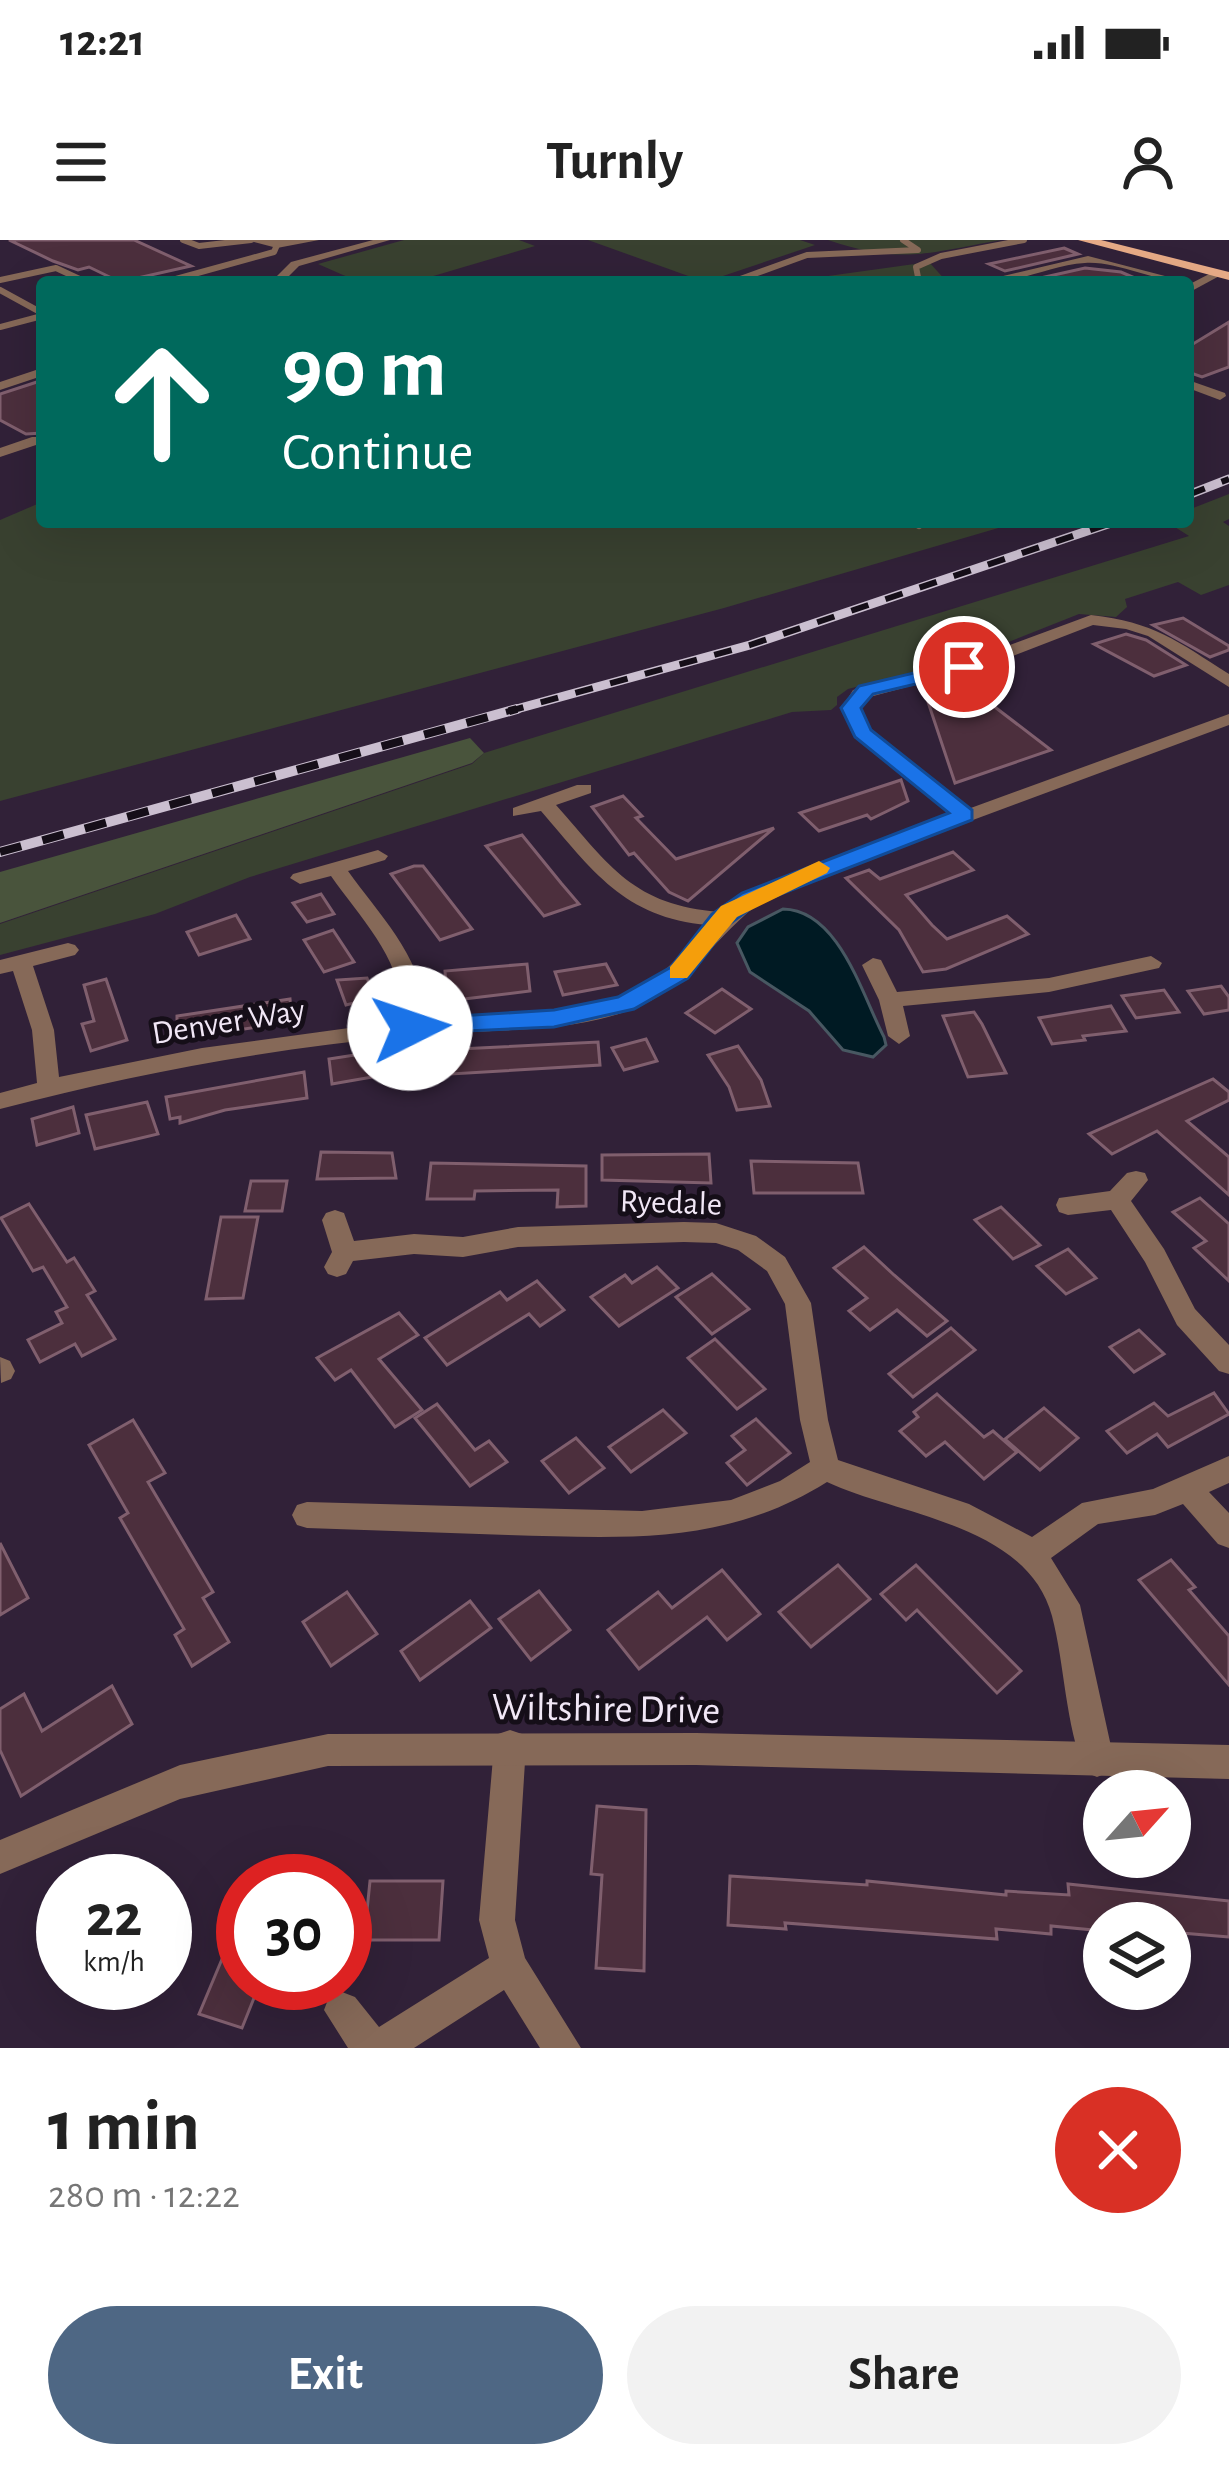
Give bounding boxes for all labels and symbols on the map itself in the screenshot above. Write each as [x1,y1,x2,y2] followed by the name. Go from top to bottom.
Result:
[913,616,1015,718] pin
[347,965,473,1091] position arrow
[150,994,307,1051] street label: Denver Way
[619,1185,723,1222] street label: Ryedale
[491,1688,721,1731] street label: Wiltshire Drive
[1083,1770,1191,1878] north arrow
[216,1854,372,2010] speed limit sign: 30

